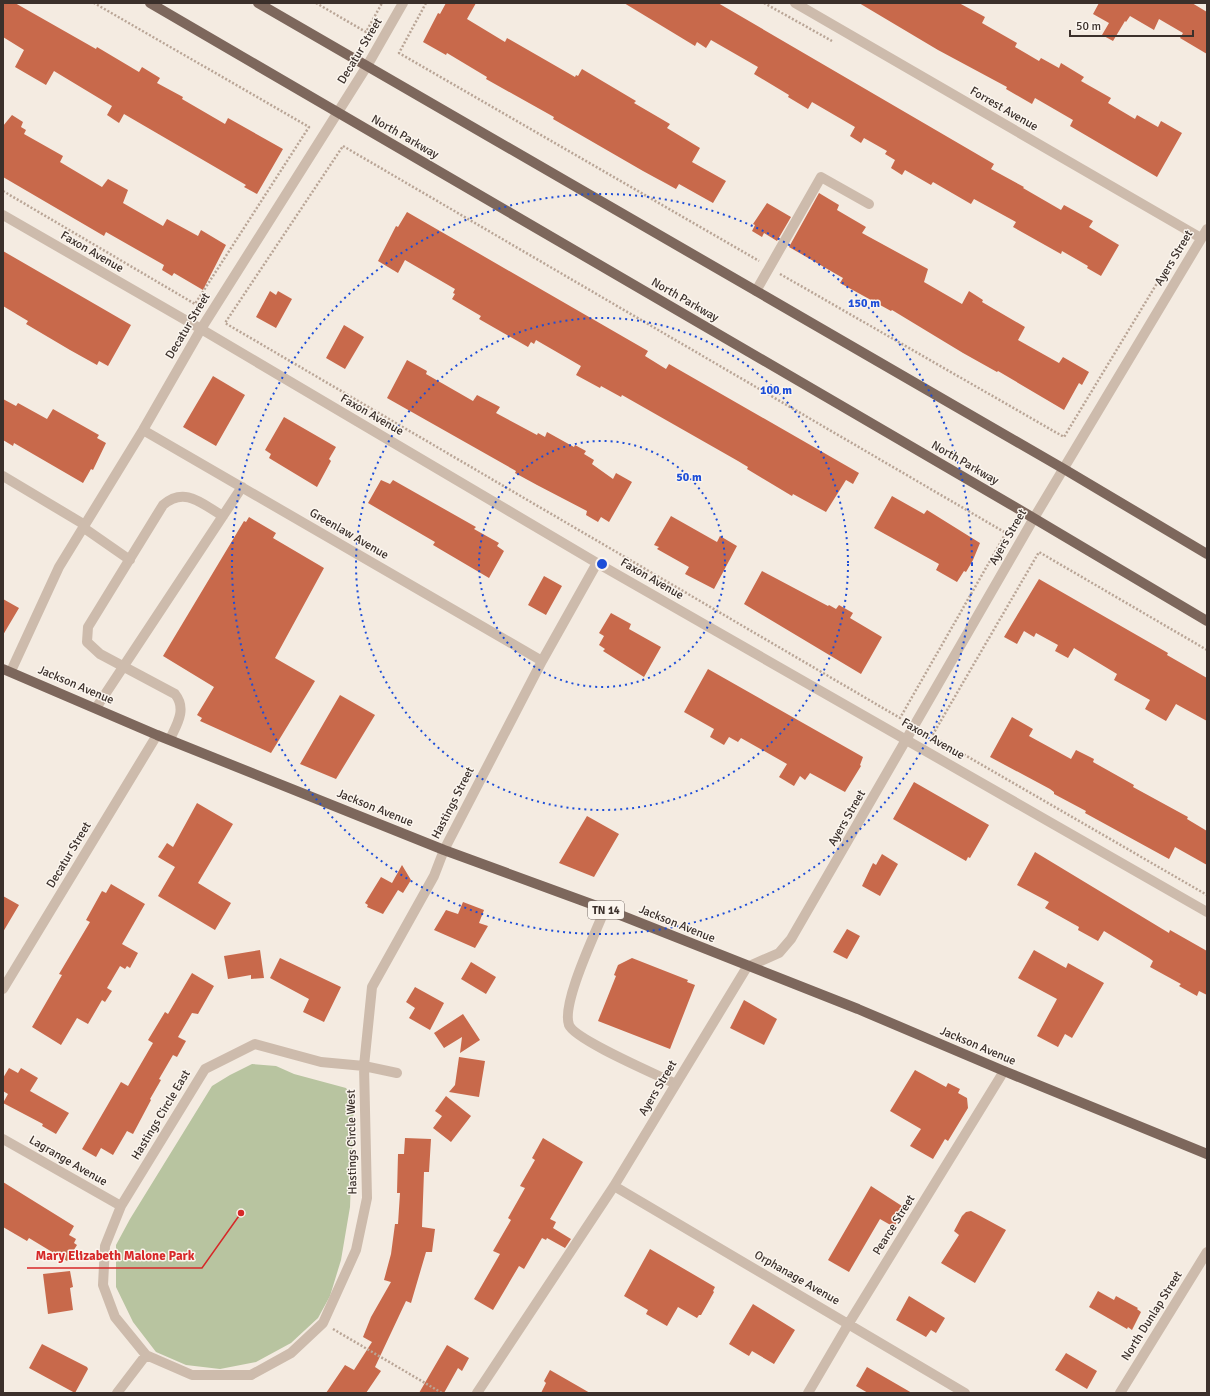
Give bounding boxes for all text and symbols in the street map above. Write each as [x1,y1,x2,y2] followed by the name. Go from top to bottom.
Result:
[1070,12,1193,38] scale bar
[334,15,386,87] street label: Decatur Street
[1076,19,1101,34] text: 50 m
[967,83,1041,135] street label: Forrest Avenue
[369,112,442,163] street label: North Parkway
[1152,227,1196,289] street label: Ayers Street
[58,228,126,276] street label: Faxon Avenue
[649,275,722,326] street label: North Parkway
[162,290,214,362] street label: Decatur Street
[848,296,880,311] text: 150 m
[760,383,792,398] text: 100 m
[338,391,406,439] street label: Faxon Avenue
[929,438,1002,489] street label: North Parkway
[676,470,702,485] text: 50 m
[307,505,391,563] street label: Greenlaw Avenue
[986,506,1030,568] street label: Ayers Street
[618,555,686,603] street label: Faxon Avenue
[595,557,609,571] centre of rings
[36,662,116,708] street label: Jackson Avenue
[899,715,967,763] street label: Faxon Avenue
[428,764,478,842] street label: Hastings Street
[335,786,415,830] street label: Jackson Avenue
[825,787,869,849] street label: Ayers Street
[43,819,95,891] street label: Decatur Street
[588,901,624,919] road number: TN 14
[637,902,717,946] street label: Jackson Avenue
[938,1023,1018,1069] street label: Jackson Avenue
[636,1057,680,1119] street label: Ayers Street
[128,1067,194,1163] street label: Hastings Circle East
[344,1089,360,1195] street label: Hastings Circle West
[26,1133,110,1189] street label: Lagrange Avenue
[870,1192,918,1258] street label: Pearce Street
[27,1243,202,1268] callout: Mary Elizabeth Malone Park
[752,1247,842,1309] street label: Orphanage Avenue
[35,1248,195,1264] text: Mary Elizabeth Malone Park
[1118,1268,1186,1364] street label: North Dunlap Street

